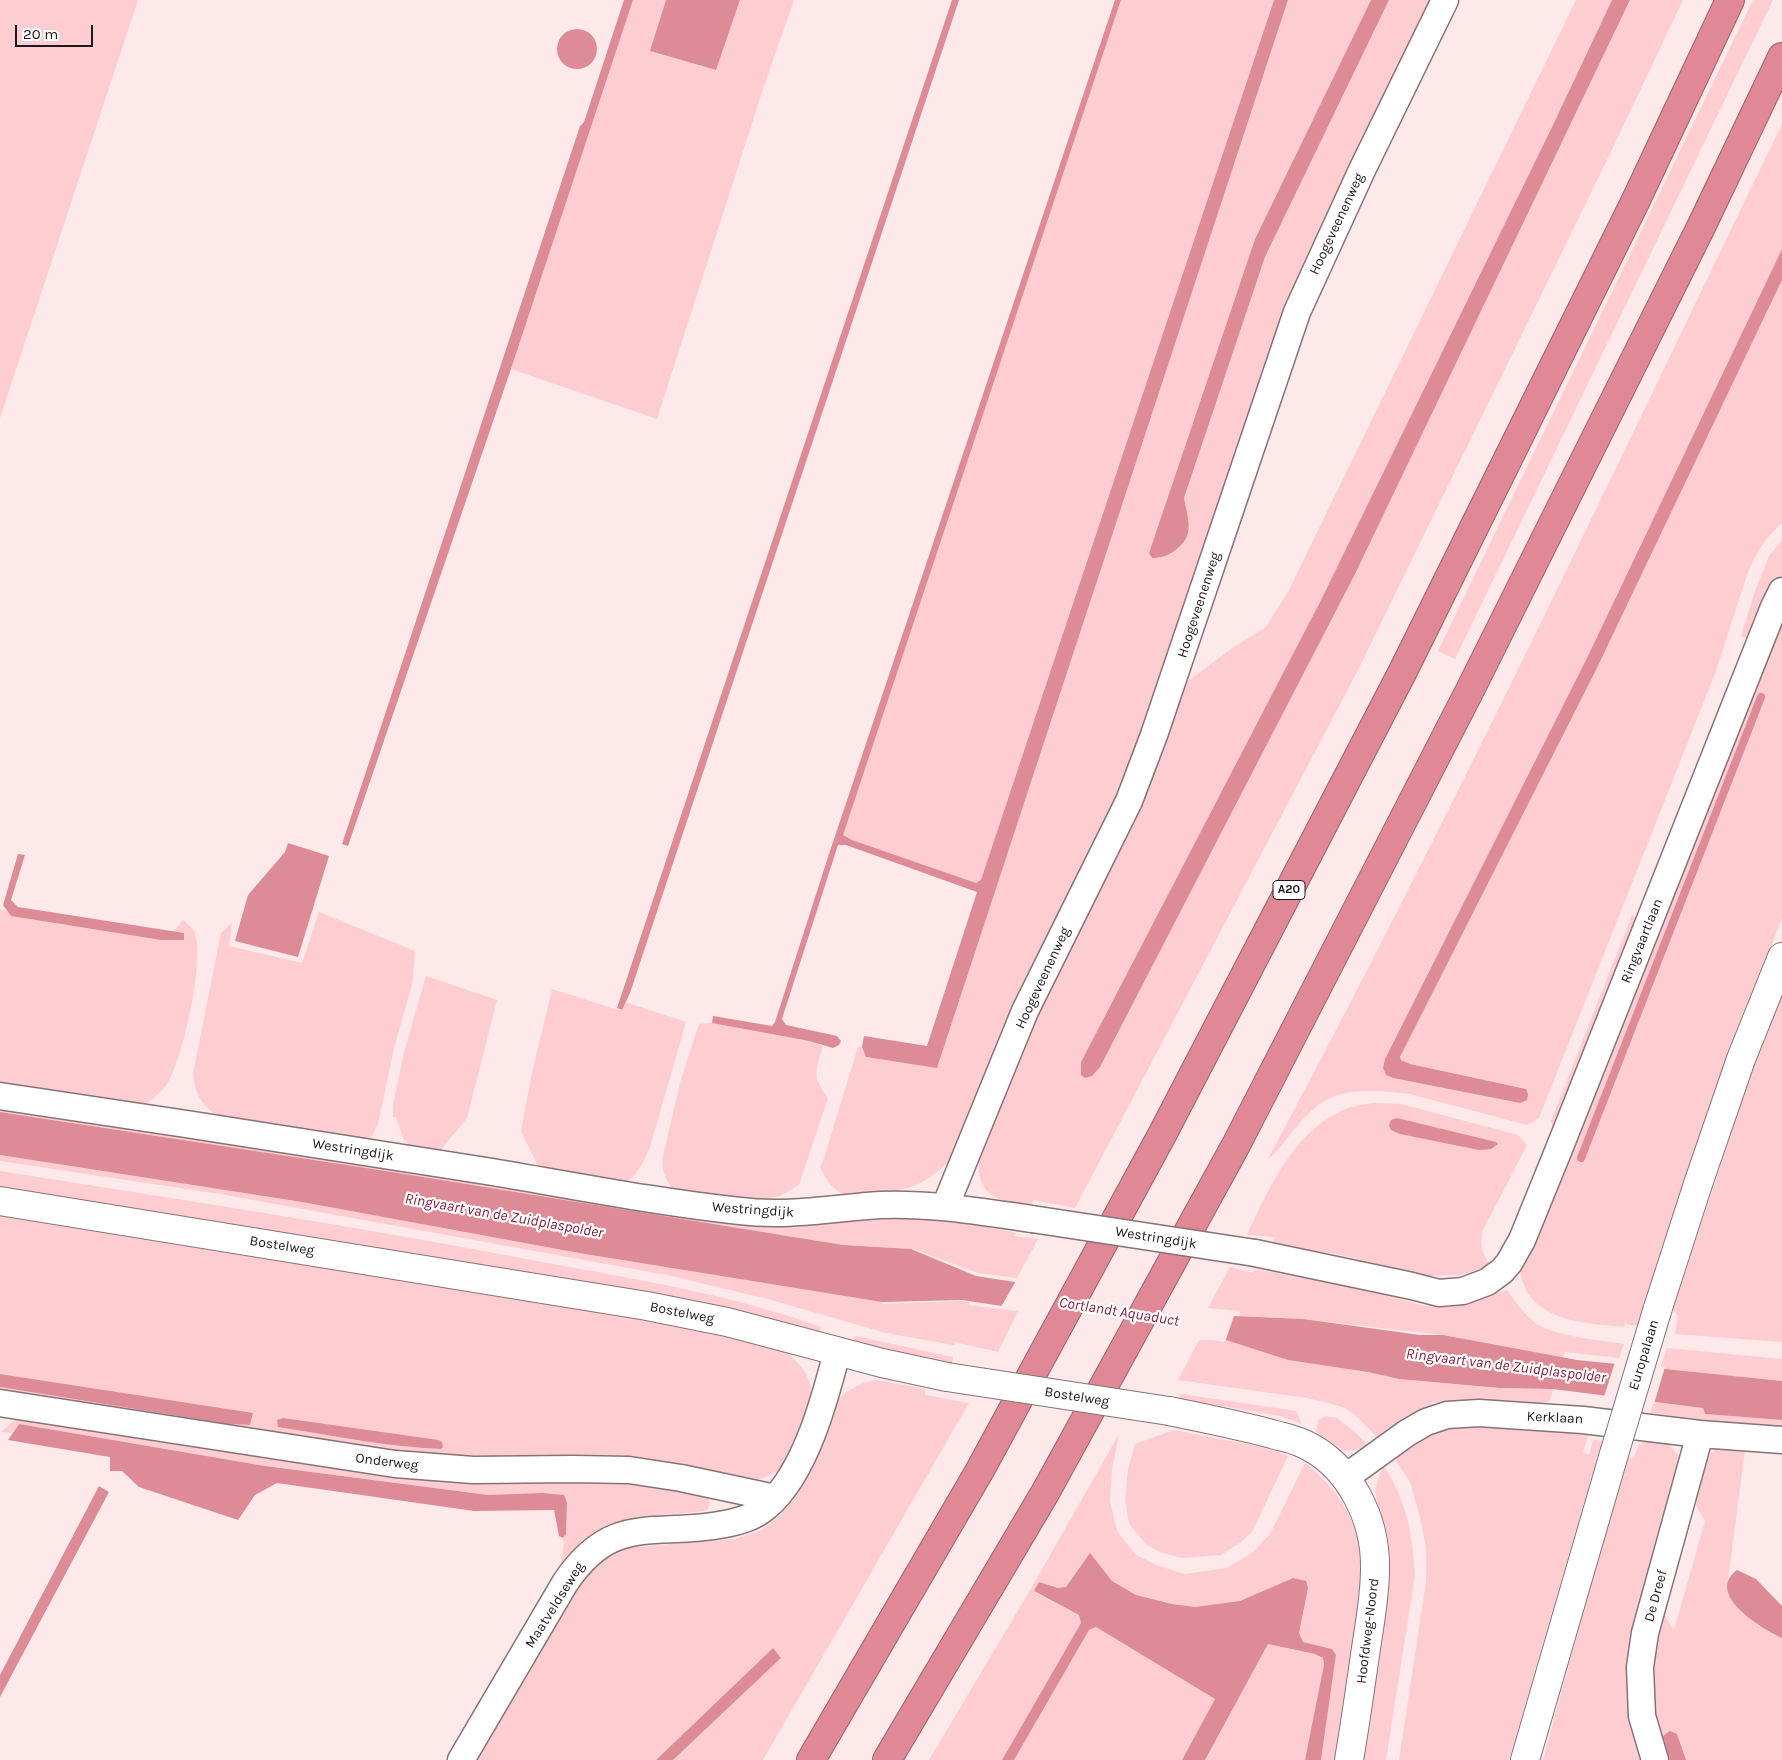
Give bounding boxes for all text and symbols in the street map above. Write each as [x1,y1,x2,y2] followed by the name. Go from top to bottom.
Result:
[18,15,95,47] scale bar
[23,25,58,43] text: 20 m
[1306,170,1368,278] street label: Hoogeveenenweg
[1174,550,1224,660] street label: Hoogeveenenweg
[1273,880,1305,900] road number: A20
[1617,896,1667,986] street label: Ringvaartlaan
[1012,924,1074,1032] street label: Hoogeveenenweg
[311,1135,395,1165] street label: Westringdijk
[403,1190,605,1242] water label: Ringvaart van de Zuidplaspolder
[711,1199,795,1221] street label: Westringdijk
[1114,1223,1198,1253] street label: Westringdijk
[248,1233,316,1259] street label: Bostelweg
[1058,1294,1180,1330] water label: Cortlandt Aquaduct
[648,1299,716,1327] street label: Bostelweg
[1625,1318,1663,1392] street label: Europalaan
[1405,1345,1607,1387] water label: Ringvaart van de Zuidplaspolder
[1043,1384,1111,1410] street label: Bostelweg
[1526,1408,1584,1428] street label: Kerklaan
[355,1450,419,1474] street label: Onderweg
[522,1559,588,1651] street label: Maatveldseweg
[1641,1568,1671,1624] street label: De Dreef
[1353,1577,1383,1685] street label: Hoofdweg-Noord

